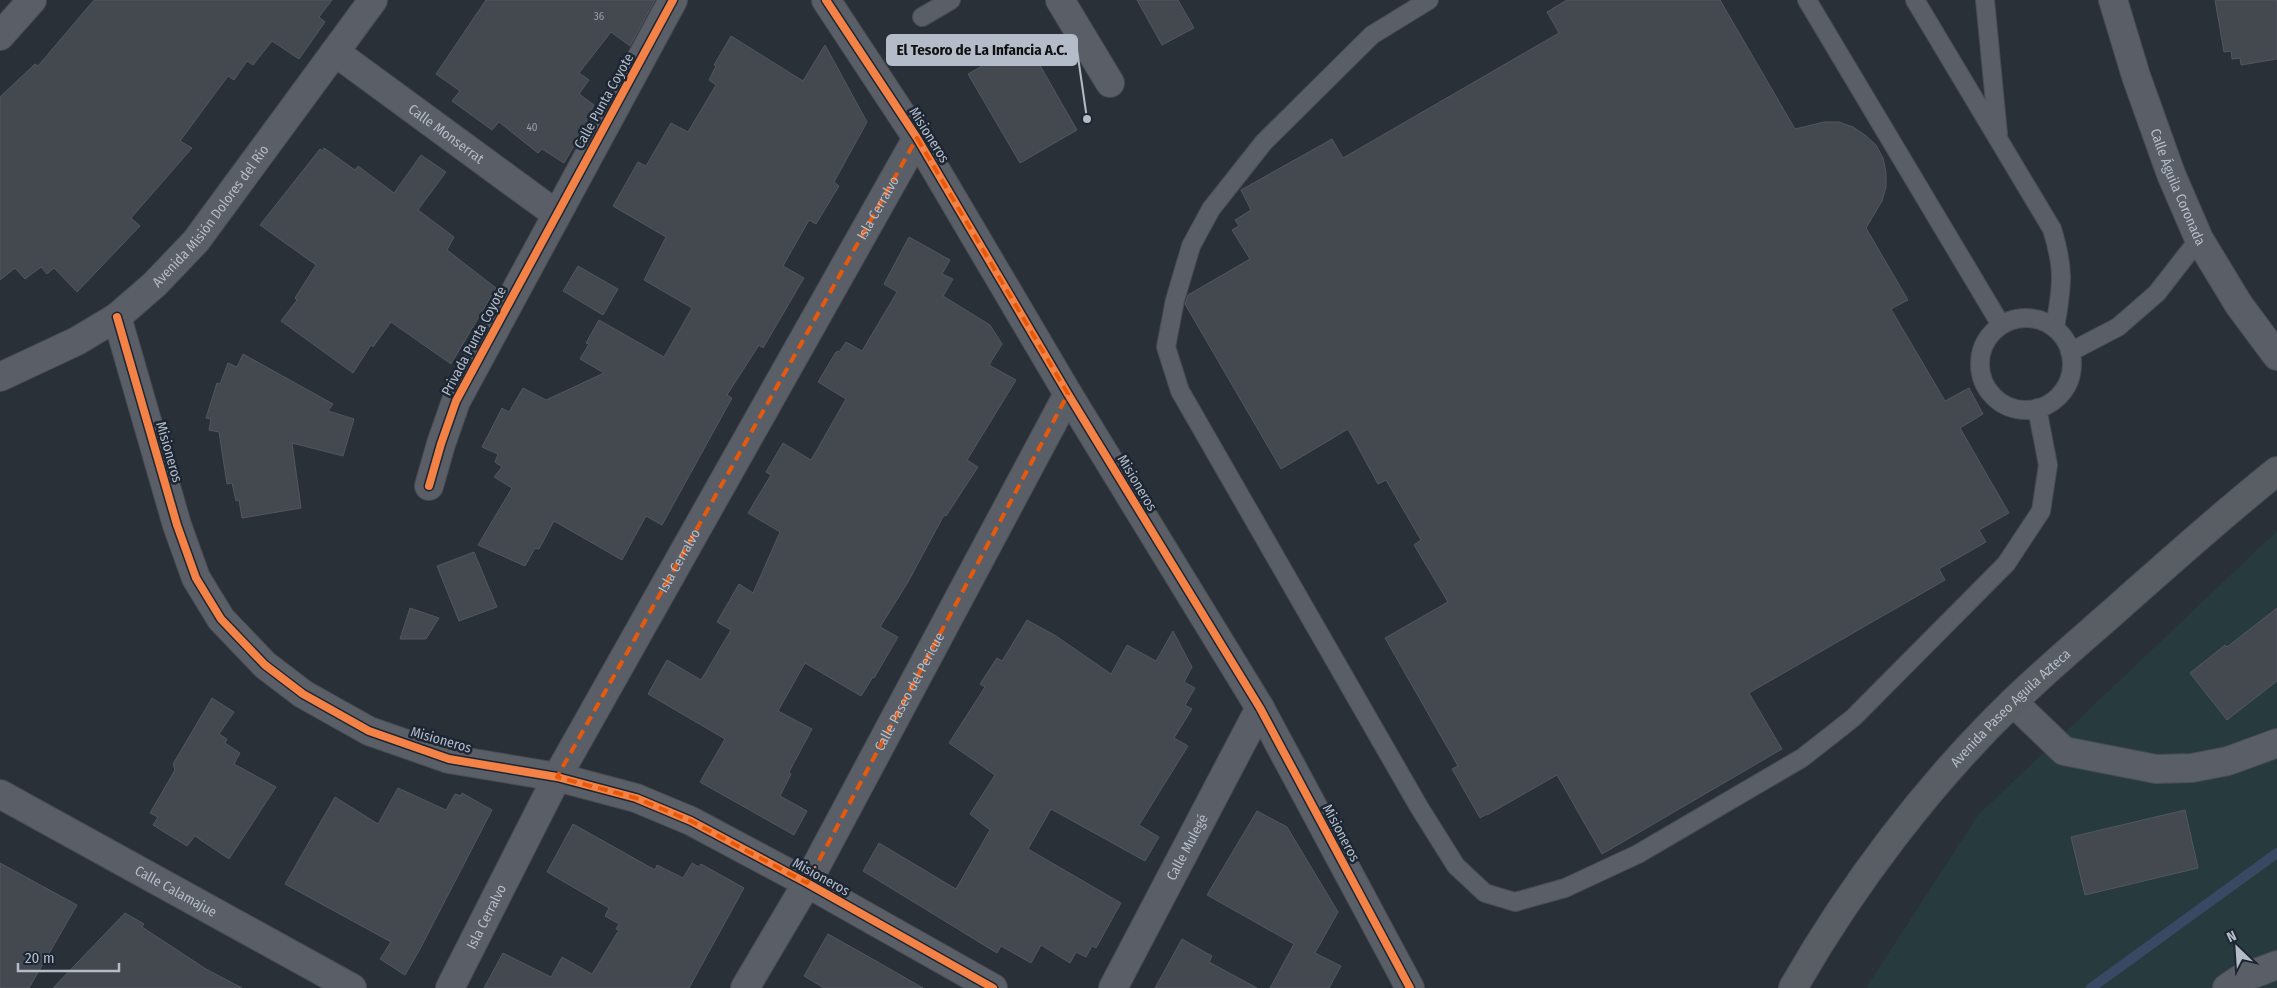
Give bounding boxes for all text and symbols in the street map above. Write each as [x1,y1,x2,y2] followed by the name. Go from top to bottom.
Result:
[594,10,605,23] house number: 36
[887,35,1077,65] callout: El Tesoro de La Infancia A.C.
[897,41,1068,59] text: El Tesoro de La Infancia A.C.
[571,50,637,152] street label: Calle Punta Coyote
[405,100,488,167] street label: Calle Monserrat
[905,104,953,166] street label: Misioneros
[526,121,538,134] house number: 40
[2147,126,2209,249] street label: Calle Águila Coronada
[148,141,272,290] street label: Avenida Misión Dolores del Río
[853,173,902,243] street label: Isla Cerralvo
[438,283,510,399] street label: Privada Punta Coyote
[152,420,186,484] street label: Misioneros
[1114,452,1160,514] street label: Misioneros
[654,526,704,595] street label: Isla Cerralvo
[871,629,948,754] street label: Calle Paseo del Pericue
[1947,645,2074,770] street label: Avenida Paseo Aguila Azteca
[409,723,473,757] street label: Misioneros
[1319,801,1363,865] street label: Misioneros
[1163,811,1211,883] street label: Calle Mulegé
[790,854,852,900] street label: Misioneros
[132,862,220,920] street label: Calle Calamajue
[463,881,510,952] street label: Isla Cerralvo
[2212,923,2262,973] north arrow
[2224,927,2239,946] text: N
[18,940,119,972] scale bar
[25,949,55,967] text: 20 m

